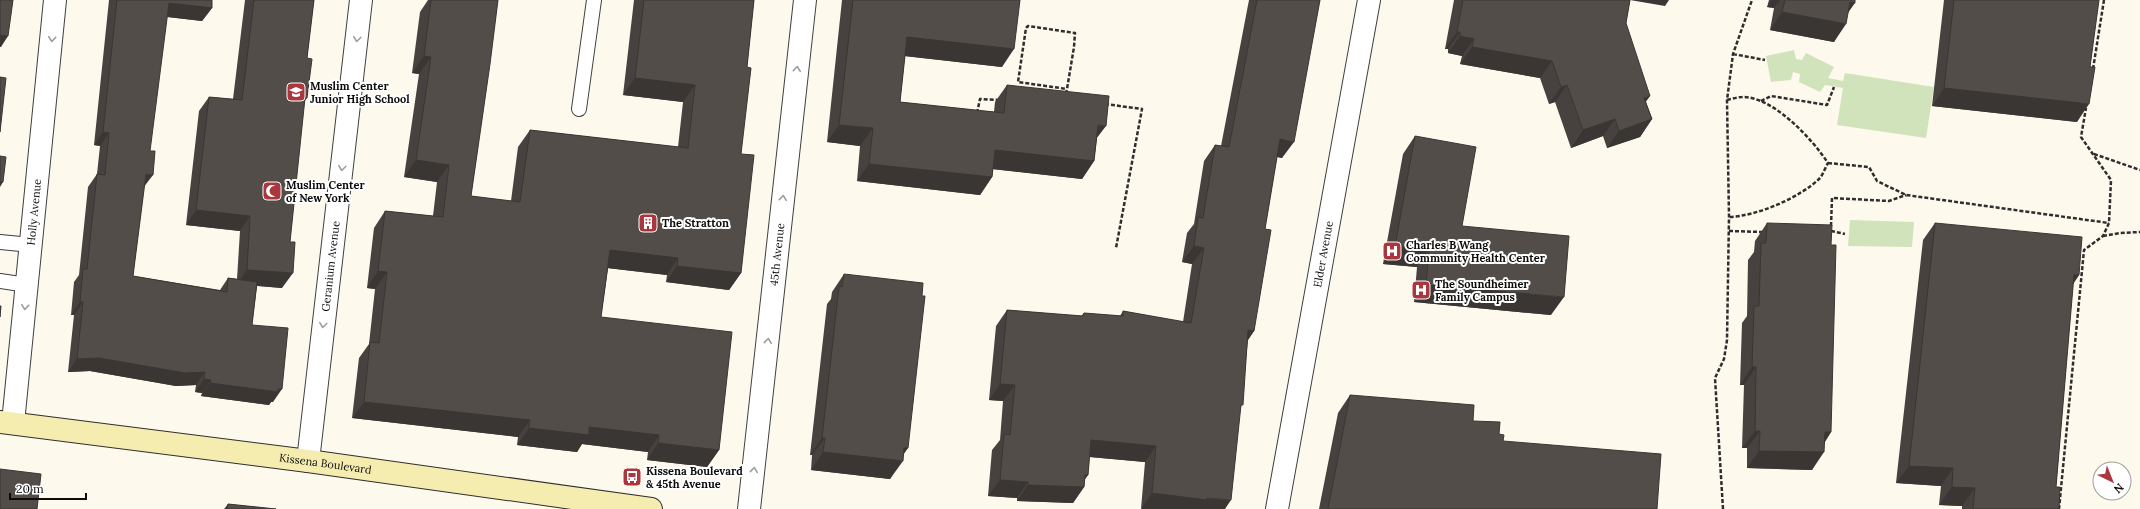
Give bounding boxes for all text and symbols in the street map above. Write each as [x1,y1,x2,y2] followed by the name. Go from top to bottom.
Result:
[47,36,56,42] one-way arrow
[353,36,362,42] one-way arrow
[793,66,802,72] one-way arrow
[310,79,410,106] place label: Muslim Center Junior High School
[285,81,307,103] school or university icon: Muslim Center Junior High School
[338,165,347,171] one-way arrow
[24,178,44,246] street label: Holly Avenue
[286,178,366,205] place label: Muslim Center of New York
[261,180,283,202] mosque icon: Muslim Center of New York
[779,195,788,201] one-way arrow
[637,212,659,234] building icon: The Stratton
[662,216,729,230] place label: The Stratton
[318,220,343,312] street label: Geranium Avenue
[1310,220,1336,289] street label: Elder Avenue
[767,222,787,287] street label: 45th Avenue
[1406,238,1546,265] place label: Charles B Wang Community Health Center
[1381,240,1403,262] hospital icon: Charles B Wang Community Health Center
[1435,277,1529,304] place label: The Soundheimer Family Campus
[1410,279,1432,301] hospital icon: The Soundheimer Family Campus
[21,304,30,311] one-way arrow
[319,322,328,328] one-way arrow
[763,338,772,344] one-way arrow
[278,450,373,477] street label: Kissena Boulevard
[2092,461,2132,501] north arrow
[646,464,743,491] place label: Kissena Boulevard & 45th Avenue
[621,466,643,488] bus stop icon: Kissena Boulevard & 45th Avenue
[749,467,758,473] one-way arrow
[10,475,86,501] scale bar
[2111,480,2127,497] text: N
[16,481,44,496] text: 20 m

